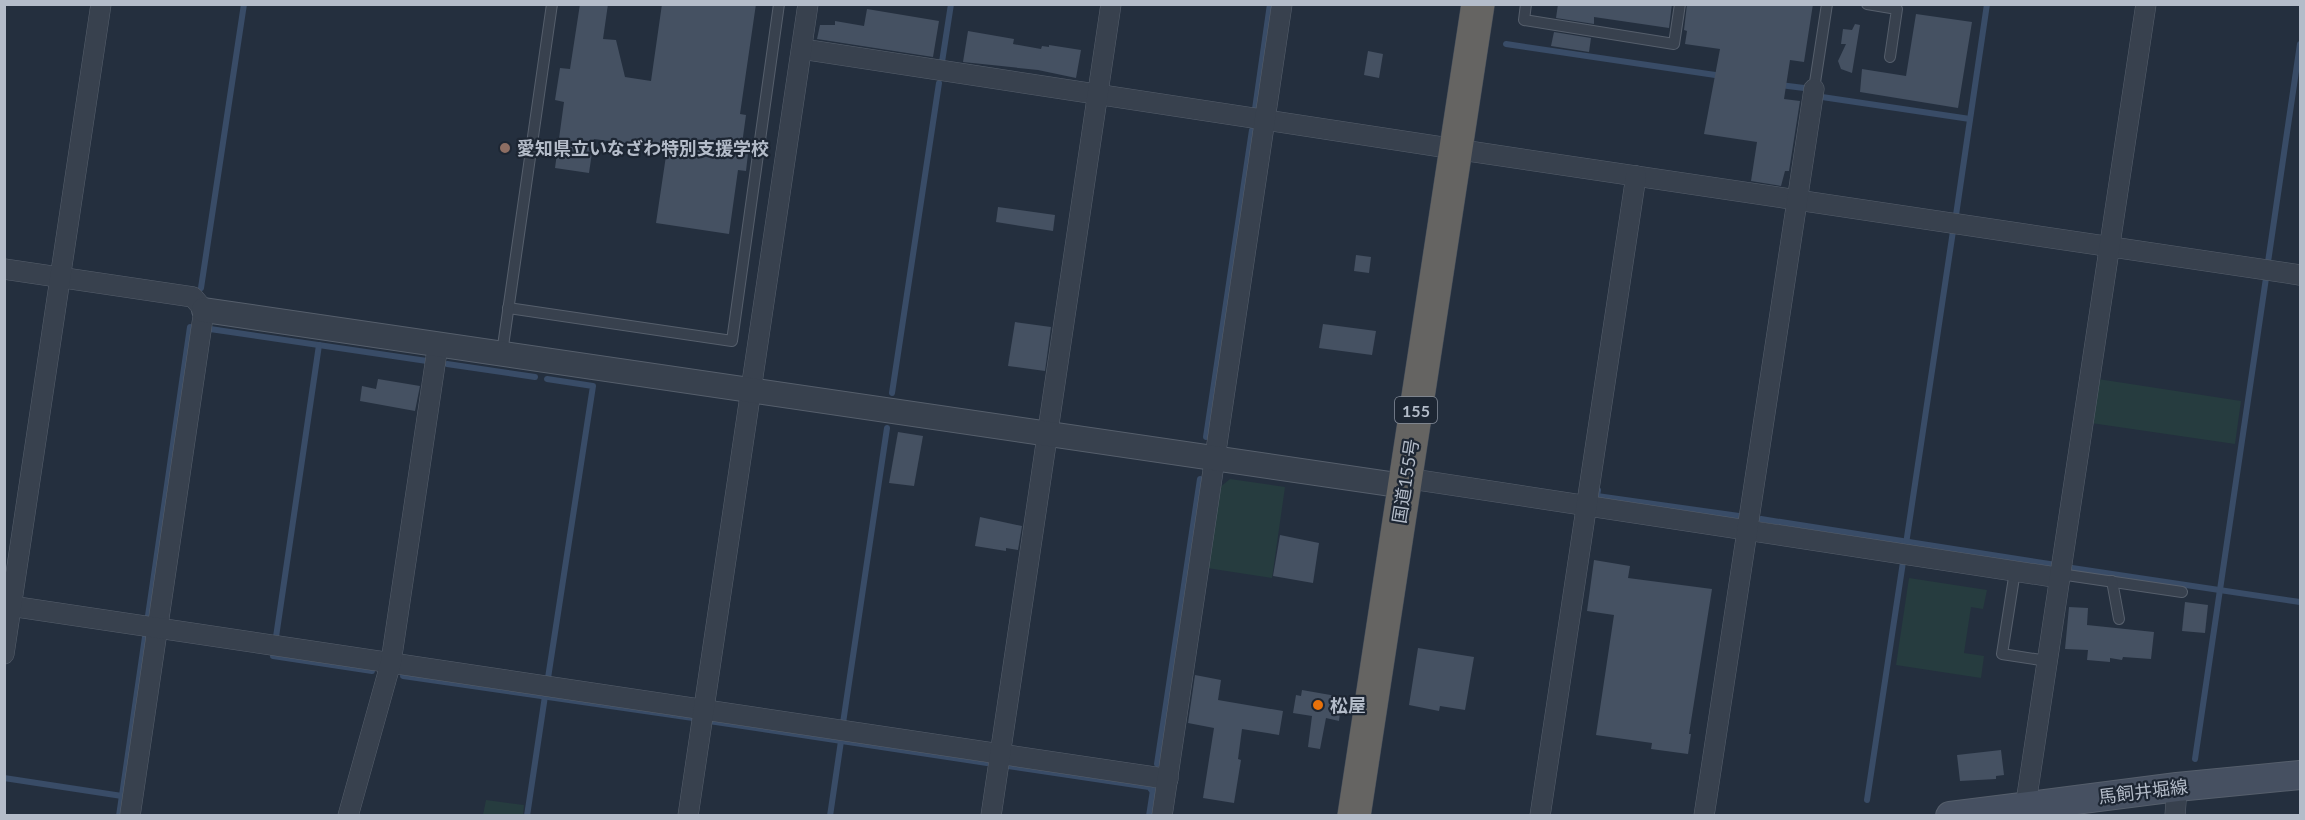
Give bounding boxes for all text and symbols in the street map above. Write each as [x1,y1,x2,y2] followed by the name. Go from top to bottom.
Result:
[517,137,769,159] place label: 愛知県立いなざわ特別支援学校
[498,141,512,155] marker: 愛知県立いなざわ特別支援学校
[1395,397,1437,423] road number: 155
[1387,437,1423,525] street label: 国道155号
[1330,694,1366,716] place label: 松屋
[1311,698,1325,712] marker: 松屋
[2097,775,2189,807] street label: 馬飼井堀線

